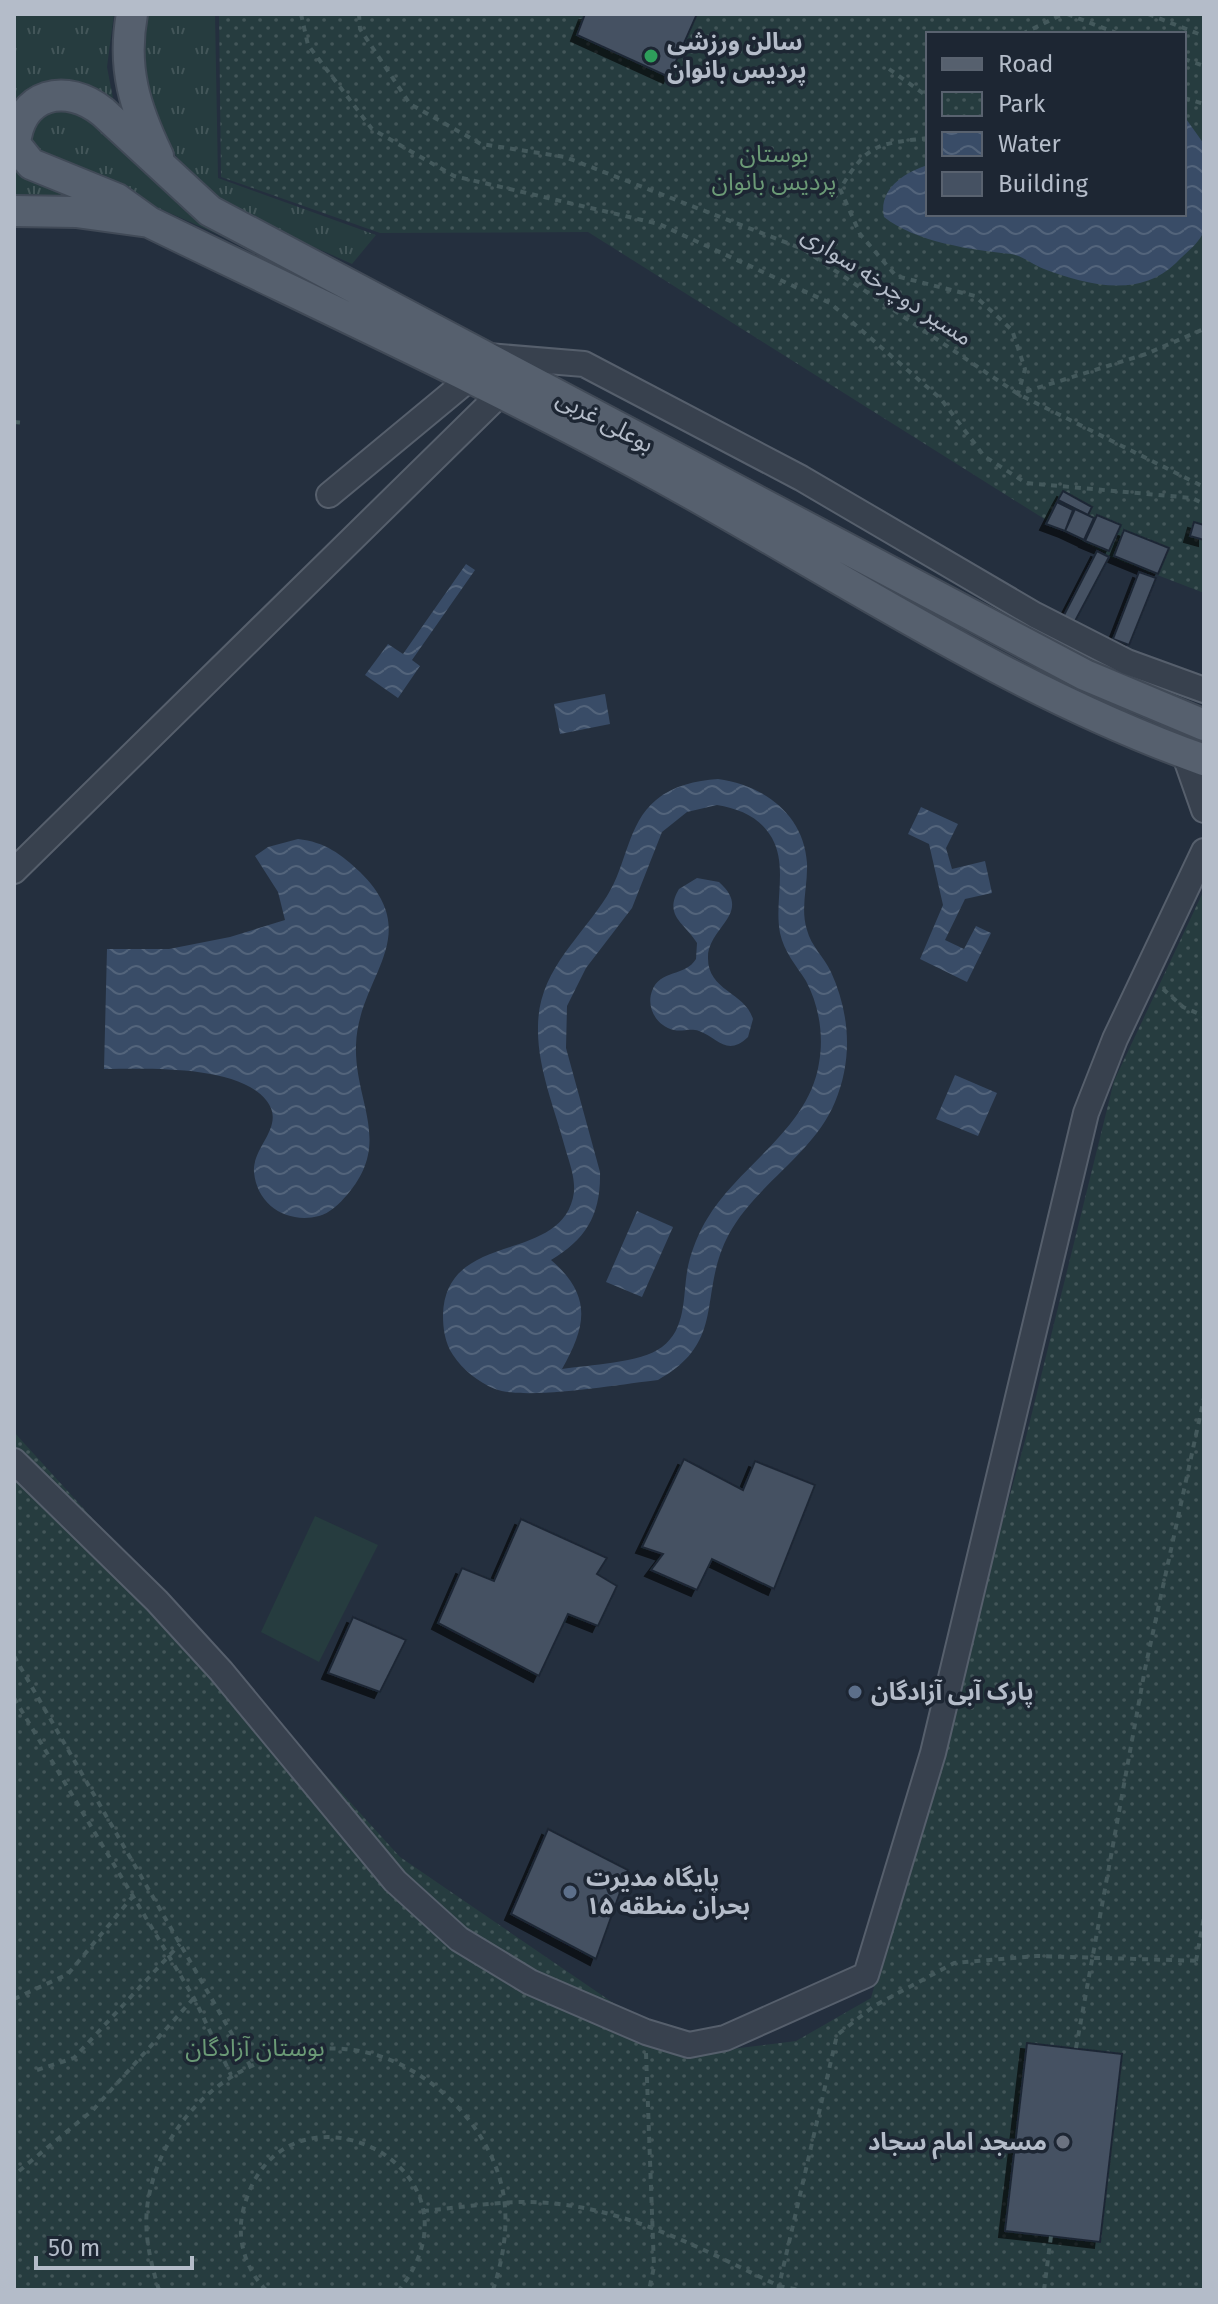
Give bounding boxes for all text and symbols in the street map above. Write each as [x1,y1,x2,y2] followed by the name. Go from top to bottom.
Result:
[667,28,807,86] place label: سالن ورزشی پردیس بانوان
[926,32,1186,216] legend
[642,47,660,65] marker: سالن ورزشی پردیس بانوان
[998,50,1053,78] text: Road
[998,90,1046,118] text: Park
[998,130,1062,158] text: Water
[712,140,836,197] park label: بوستان پردیس بانوان
[998,170,1088,198] text: Building
[796,220,978,352] street label: مسیر دوچرخه سواری
[552,384,658,458] street label: بوعلی غربی
[871,1678,1034,1708] place label: پارک آبی آزادگان
[846,1683,864,1701] marker: پارک آبی آزادگان
[586,1864,750,1920] place label: پایگاه مدیرت بحران منطقه ۱۵
[561,1883,579,1901] marker: پایگاه مدیرت بحران منطقه ۱۵
[185,2034,325,2062] park label: بوستان آزادگان
[868,2128,1047,2160] place label: مسجد امام سجاد
[1054,2133,1072,2151] marker: مسجد امام سجاد
[36,2220,192,2270] scale bar
[48,2234,100,2262] text: 50 m

